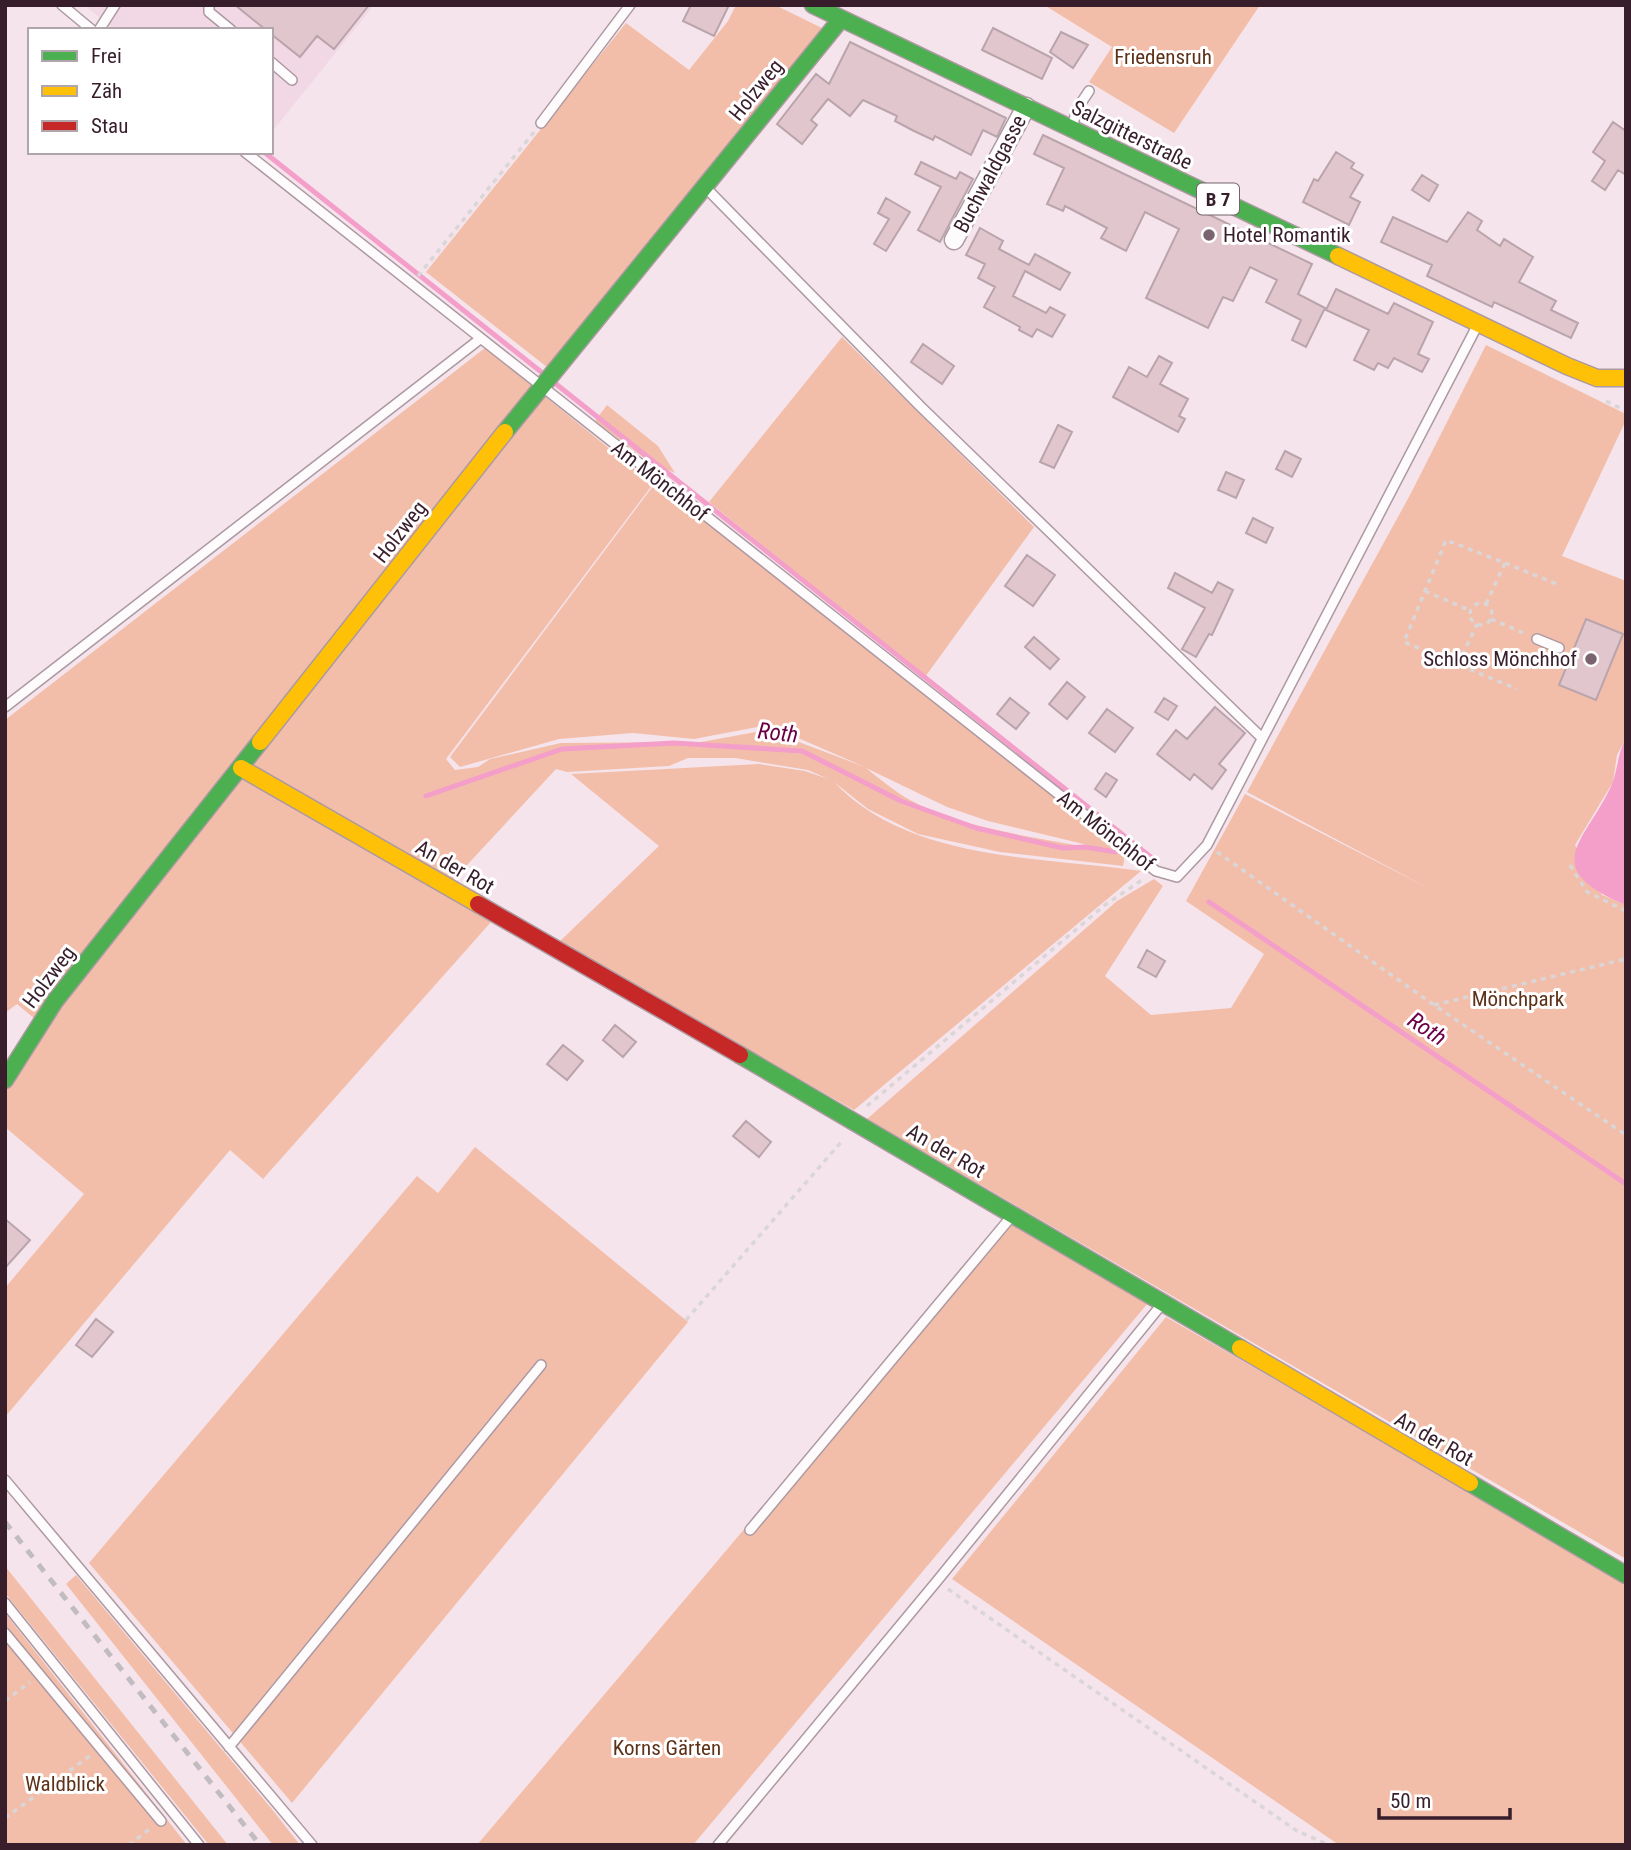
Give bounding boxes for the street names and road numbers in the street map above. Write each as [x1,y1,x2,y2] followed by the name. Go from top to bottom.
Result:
[724,55,788,125] street label: Holzweg
[1068,95,1196,175] street label: Salzgitterstraße
[949,111,1031,237] street label: Buchwaldgasse
[1197,183,1239,214] road number: B 7
[607,436,714,527] street label: Am Mönchhof
[369,496,431,568] street label: Holzweg
[1053,786,1160,877] street label: Am Mönchhof
[412,835,498,899] street label: An der Rot
[18,941,80,1013] street label: Holzweg
[903,1119,989,1183] street label: An der Rot
[1391,1407,1477,1471] street label: An der Rot

